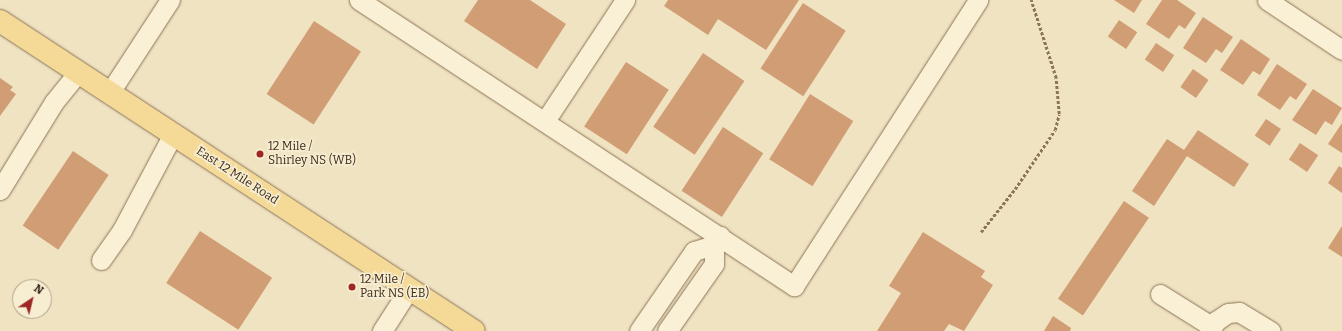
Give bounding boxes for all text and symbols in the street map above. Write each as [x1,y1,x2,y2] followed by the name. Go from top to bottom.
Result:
[268,140,356,168] place label: 12 Mile / Shirley NS (WB)
[193,144,281,208] street label: East 12 Mile Road
[255,149,265,159] marker: 12 Mile / Shirley NS (WB)
[360,273,429,301] place label: 12 Mile / Park NS (EB)
[12,279,52,319] north arrow
[31,282,46,297] text: N
[347,282,357,292] marker: 12 Mile / Park NS (EB)

